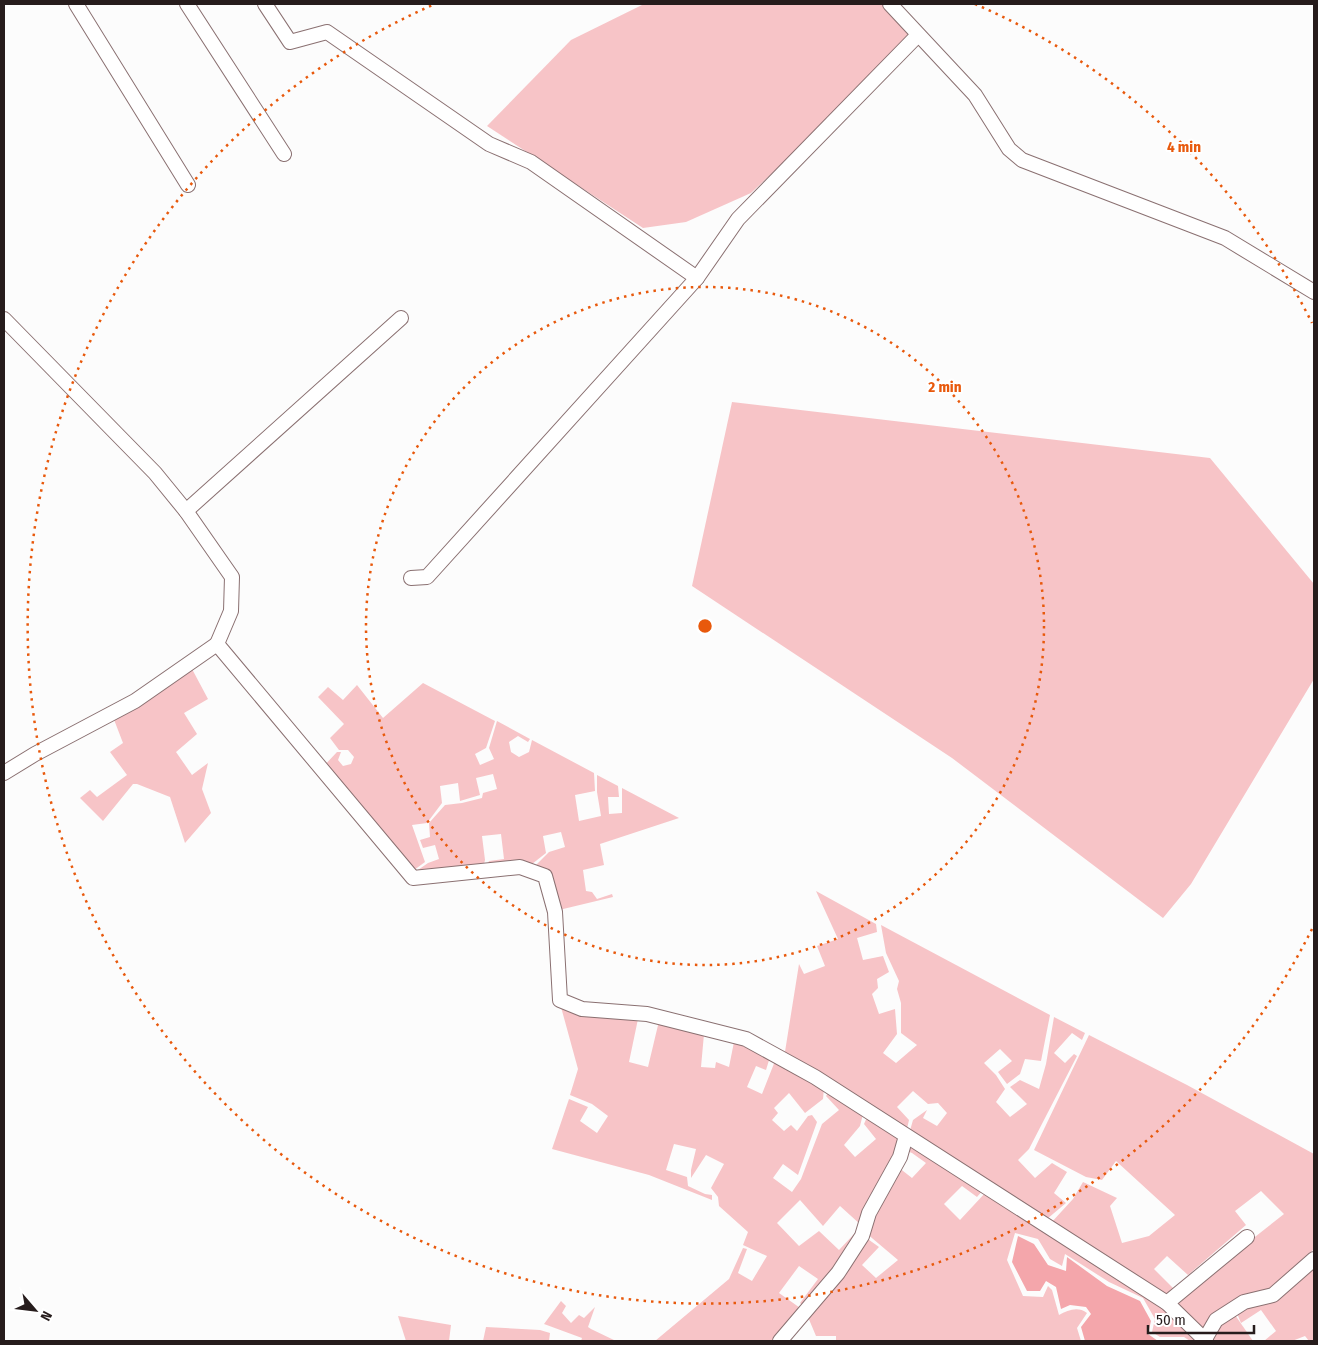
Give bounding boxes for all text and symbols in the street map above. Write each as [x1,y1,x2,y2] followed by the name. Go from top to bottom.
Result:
[1167,138,1201,156] text: 4 min
[927,378,962,396] text: 2 min
[696,617,714,635] centre of rings
[10,1285,60,1335] north arrow
[1148,1302,1254,1334] scale bar
[37,1308,56,1324] text: N
[1156,1311,1186,1329] text: 50 m

